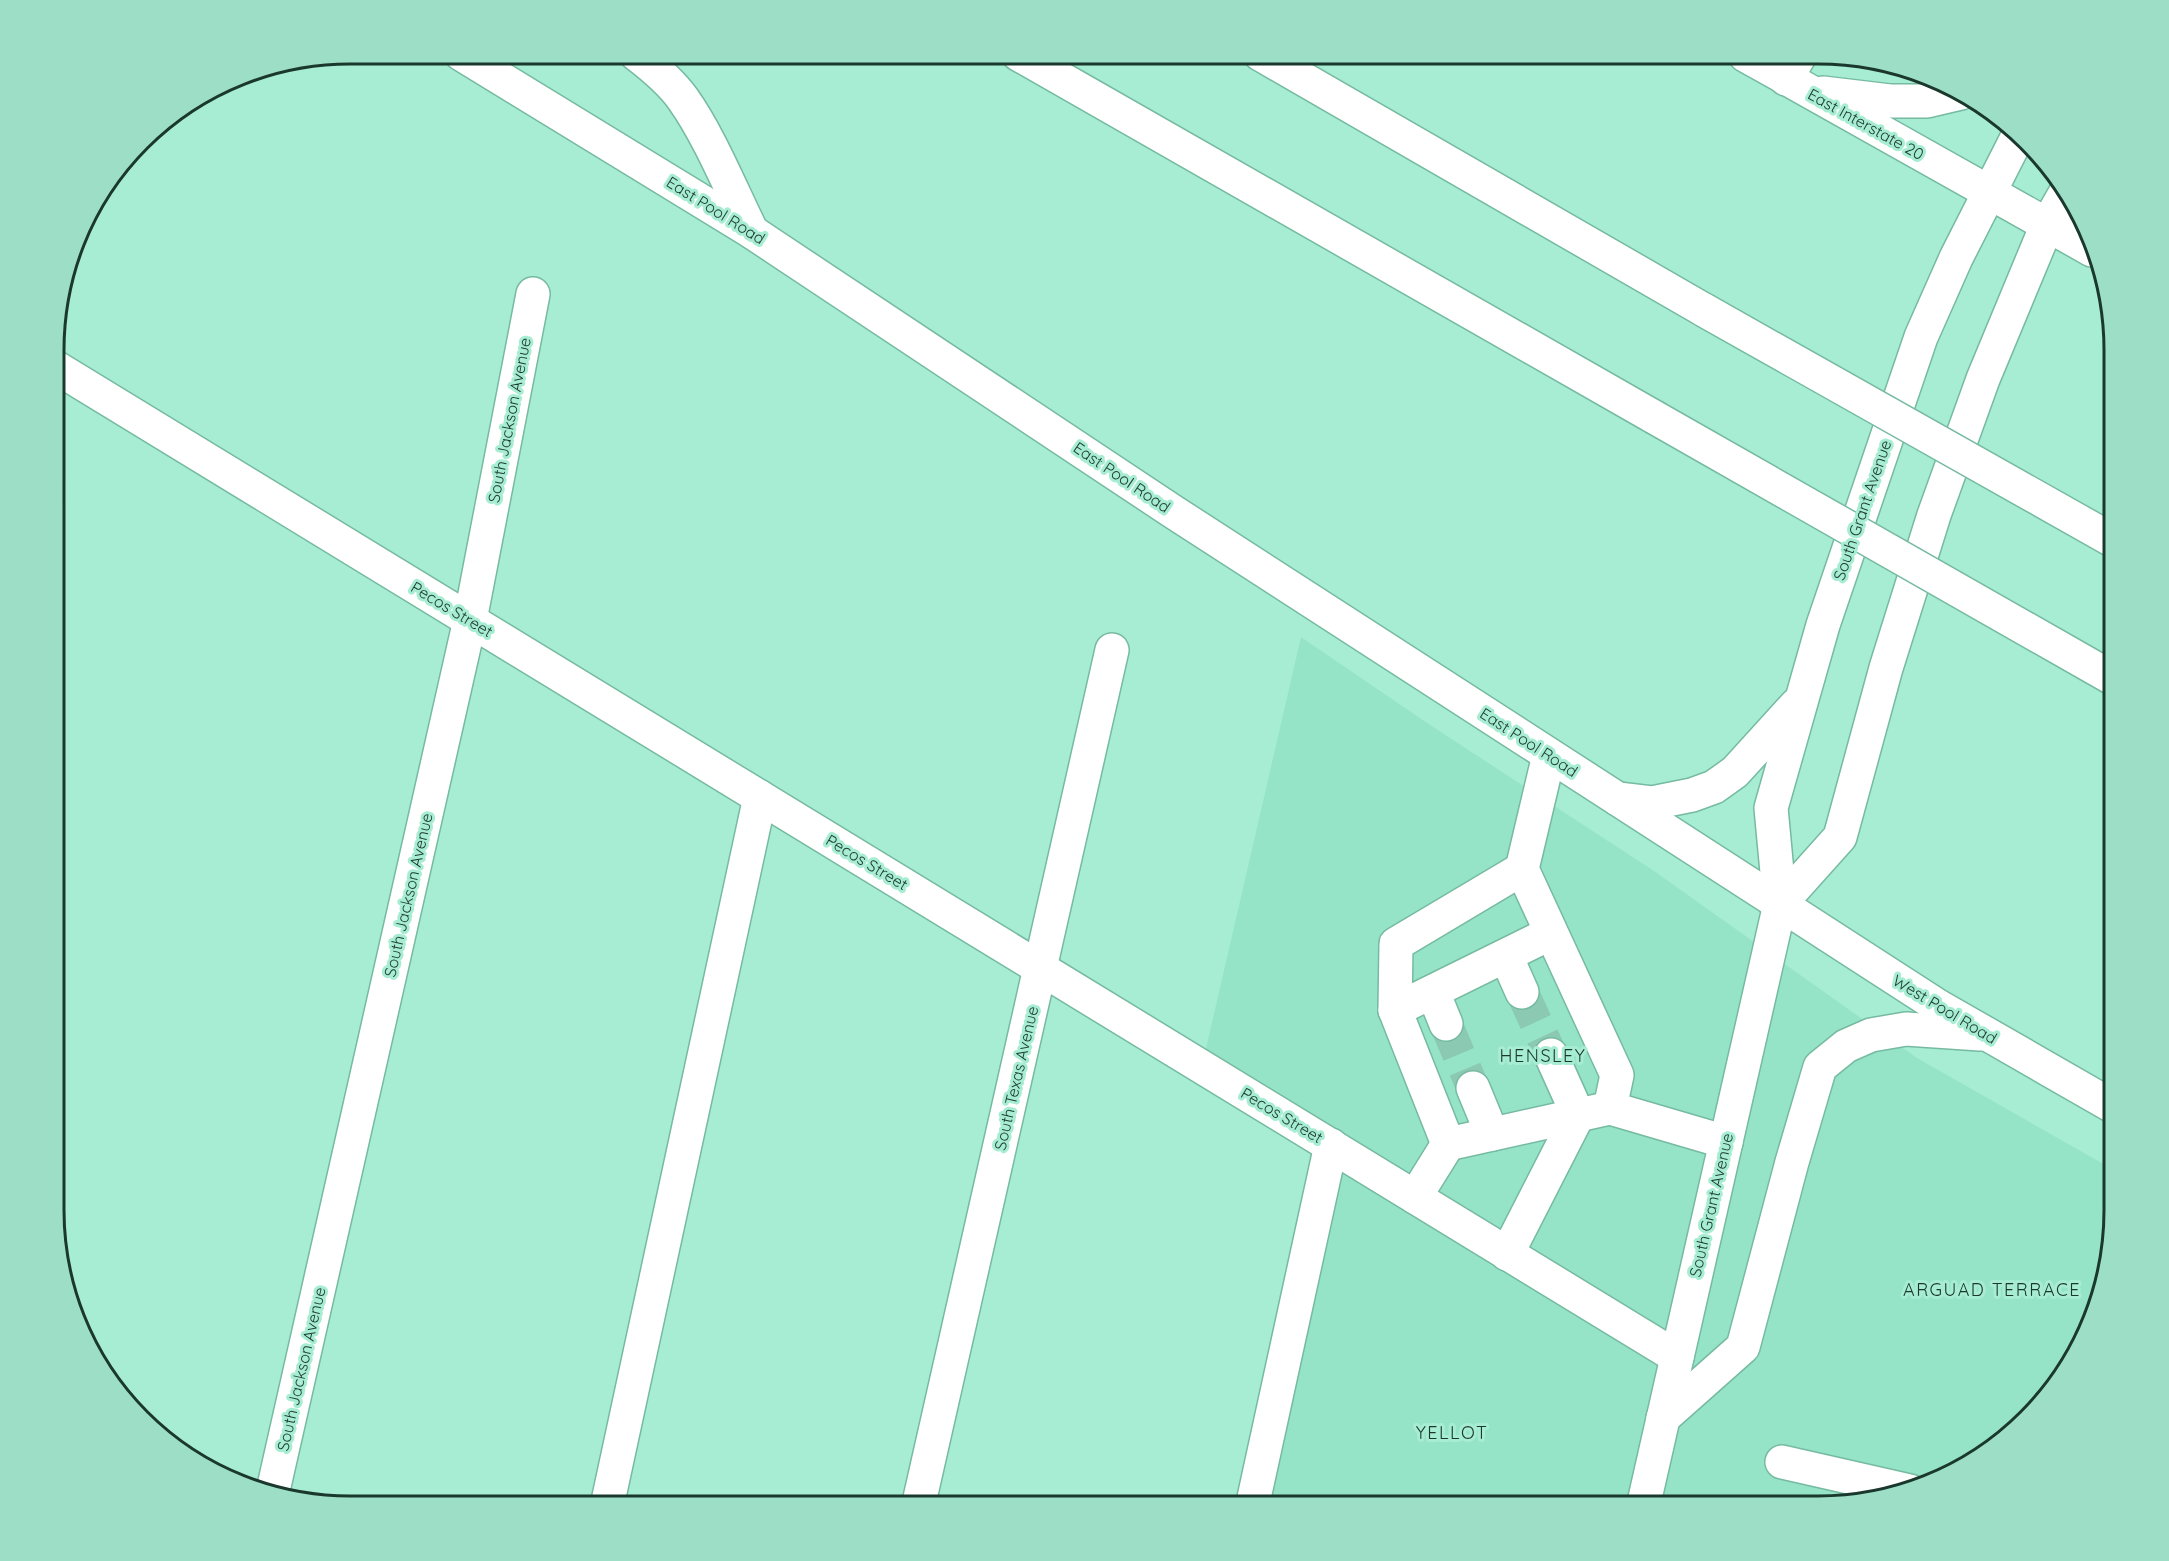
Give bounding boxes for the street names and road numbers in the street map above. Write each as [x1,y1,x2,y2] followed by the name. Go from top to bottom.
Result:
[1804,84,1928,164] street label: East Interstate 20
[663,172,769,248] street label: East Pool Road
[483,336,535,504] street label: South Jackson Avenue
[1070,437,1174,517] street label: East Pool Road
[1829,437,1895,583] street label: South Grant Avenue
[407,577,497,641] street label: Pecos Street
[1476,703,1582,781] street label: East Pool Road
[379,811,437,979] street label: South Jackson Avenue
[822,830,912,894] street label: Pecos Street
[1889,970,2001,1048] street label: West Pool Road
[990,1004,1042,1152] street label: South Texas Avenue
[1237,1083,1327,1147] street label: Pecos Street
[1685,1131,1737,1279] street label: South Grant Avenue
[272,1285,330,1453] street label: South Jackson Avenue

